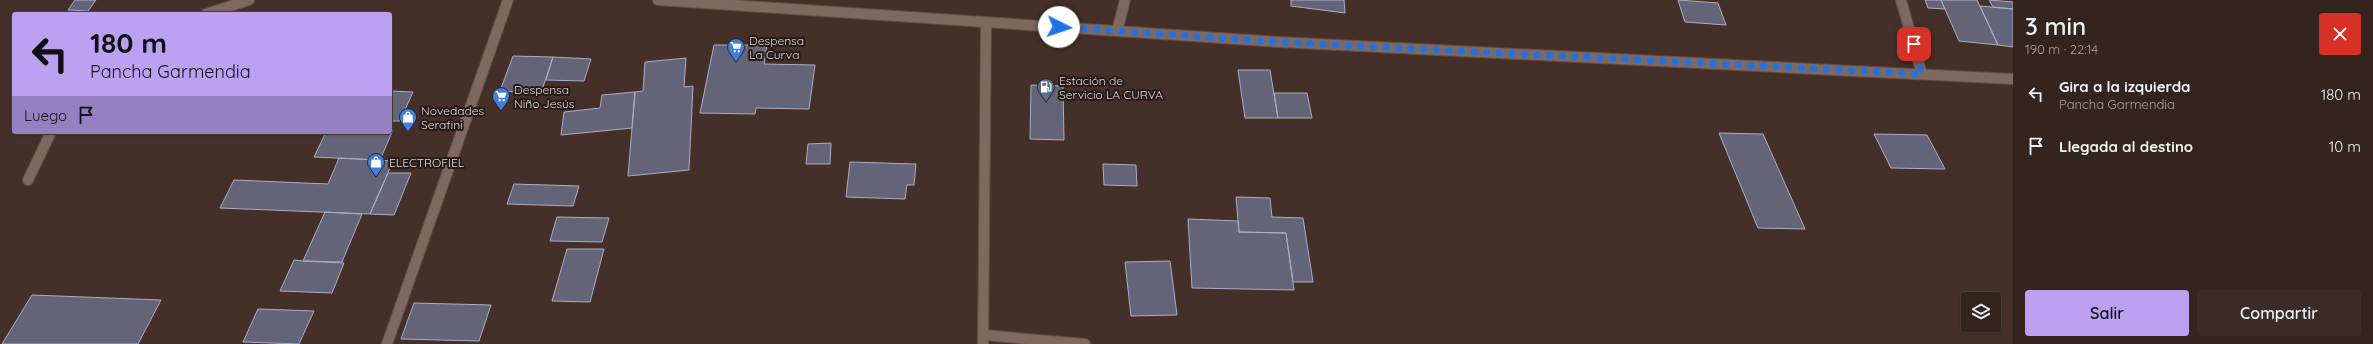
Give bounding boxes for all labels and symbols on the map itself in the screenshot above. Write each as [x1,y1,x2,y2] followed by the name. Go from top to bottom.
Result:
[1038,6,1080,48] position arrow
[1897,27,1931,61] pin
[749,33,804,62] place label: Despensa La Curva
[726,37,746,62] supermarket icon: Despensa La Curva
[1059,73,1163,102] place label: Estación de Servicio LA CURVA
[1036,77,1056,102] fuel station icon: Estación de Servicio LA CURVA
[514,82,575,111] place label: Despensa Niño Jesús
[491,86,511,111] supermarket icon: Despensa Niño Jesús
[421,103,485,132] place label: Novedades Serafini
[398,107,418,132] shop icon: Novedades Serafini
[366,152,386,177] shop icon: ELECTROFIEL
[389,155,465,170] place label: ELECTROFIEL

